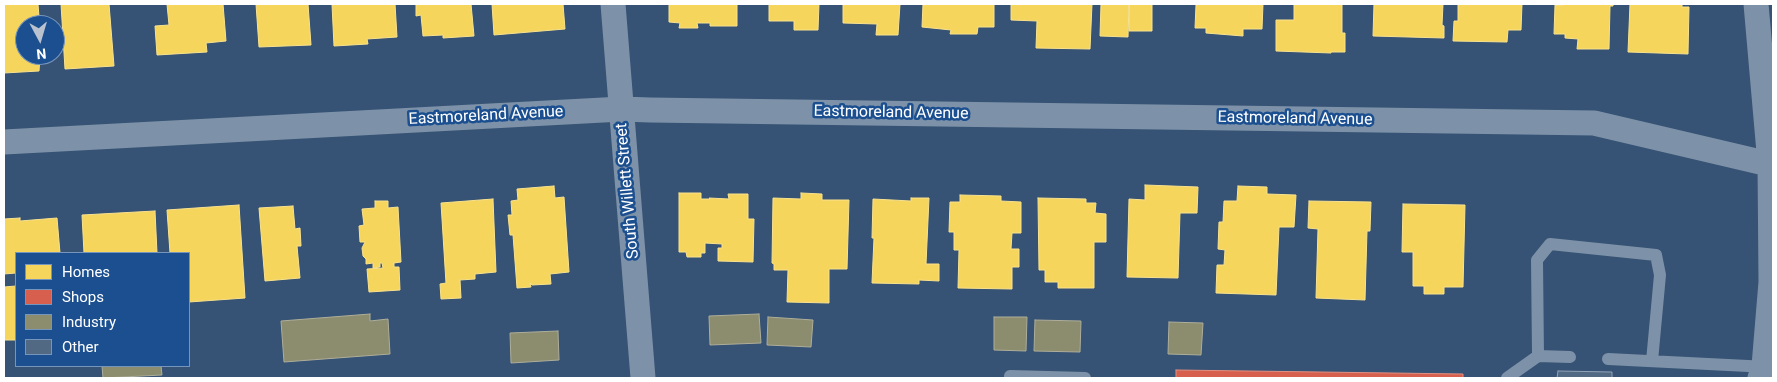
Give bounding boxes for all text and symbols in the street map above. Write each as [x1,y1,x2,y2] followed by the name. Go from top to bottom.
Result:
[15,15,65,65] north arrow
[36,45,47,62] text: N
[408,102,564,130] street label: Eastmoreland Avenue
[813,102,969,124] street label: Eastmoreland Avenue
[1217,108,1373,130] street label: Eastmoreland Avenue
[612,122,644,260] street label: South Willett Street
[15,252,190,367] legend
[62,263,110,281] text: Homes
[62,288,104,306] text: Shops
[62,313,116,331] text: Industry
[62,338,99,356] text: Other

